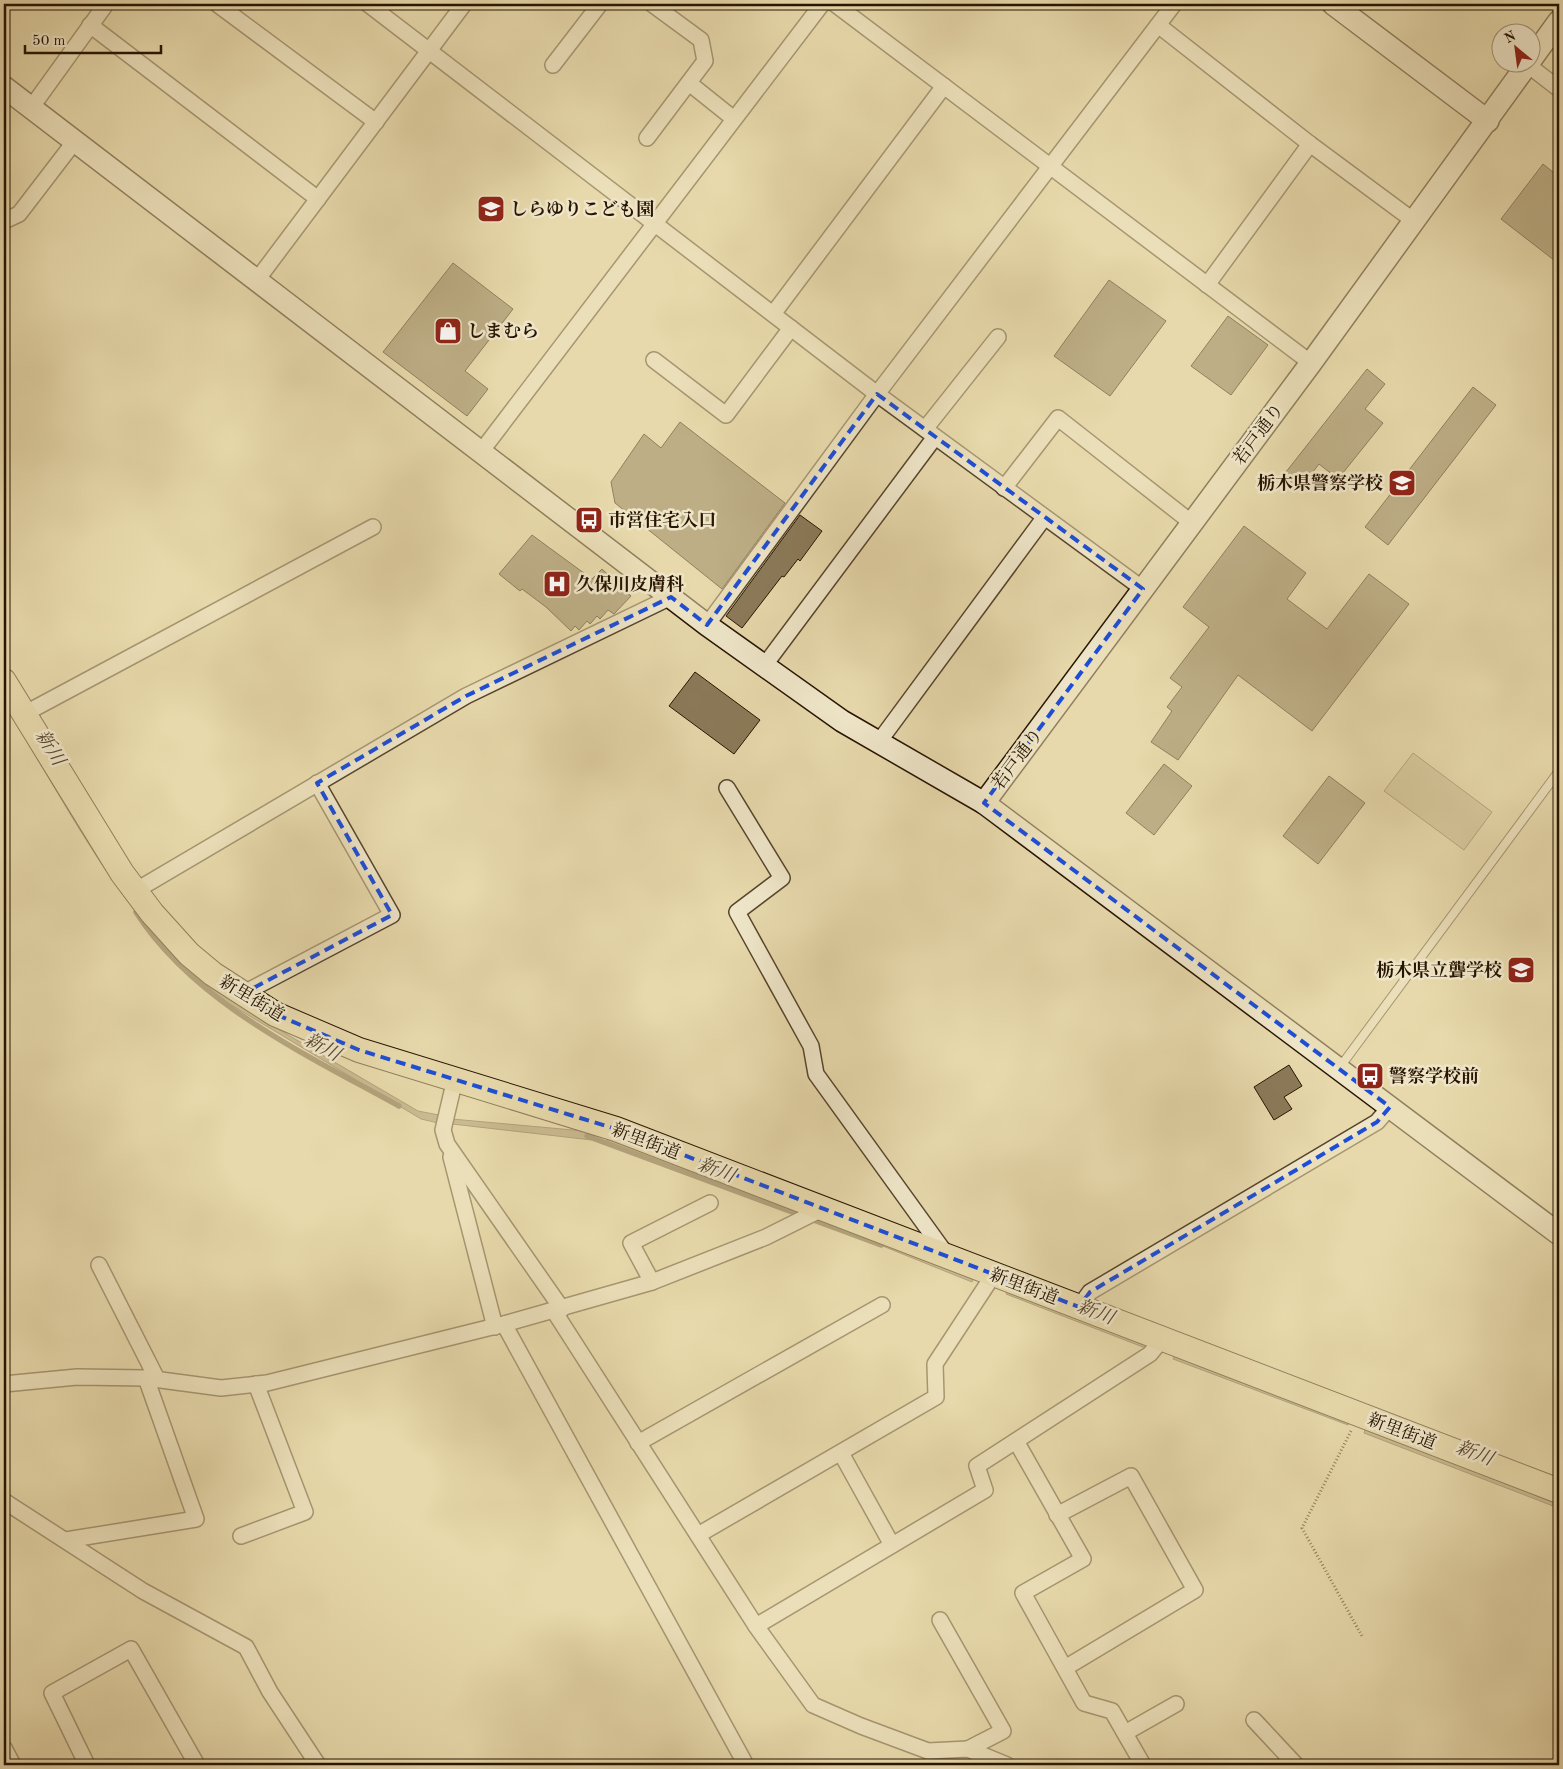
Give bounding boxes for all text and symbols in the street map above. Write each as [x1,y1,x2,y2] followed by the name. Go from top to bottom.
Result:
[25,22,161,54] scale bar
[1490,22,1540,72] north arrow
[1502,29,1519,46] text: N
[32,34,66,49] text: 50 m
[476,194,506,224] school or university icon: しらゆりこども園
[510,199,654,219] place label: しらゆりこども園
[433,316,463,346] shop icon: しまむら
[467,322,539,341] place label: しまむら
[1228,399,1288,469] street label: 若戸通り
[1387,468,1417,498] school or university icon: 栃木県警察学校
[1257,473,1383,493] place label: 栃木県警察学校
[574,505,604,535] bus stop icon: 市営住宅入口
[608,510,716,530] place label: 市営住宅入口
[542,569,572,599] hospital icon: 久保川皮膚科
[576,574,684,594] place label: 久保川皮膚科
[987,724,1047,794] street label: 若戸通り
[31,726,70,771] water label: 新川
[1506,955,1536,985] school or university icon: 栃木県立聾学校
[1376,960,1502,980] place label: 栃木県立聾学校
[216,971,288,1025] street label: 新里街道
[301,1029,346,1067] water label: 新川
[1355,1061,1385,1091] bus stop icon: 警察学校前
[1389,1066,1479,1086] place label: 警察学校前
[609,1119,683,1163] street label: 新里街道
[695,1154,740,1188] water label: 新川
[987,1264,1061,1308] street label: 新里街道
[1074,1296,1119,1330] water label: 新川
[1365,1409,1439,1453] street label: 新里街道
[1453,1437,1498,1471] water label: 新川

